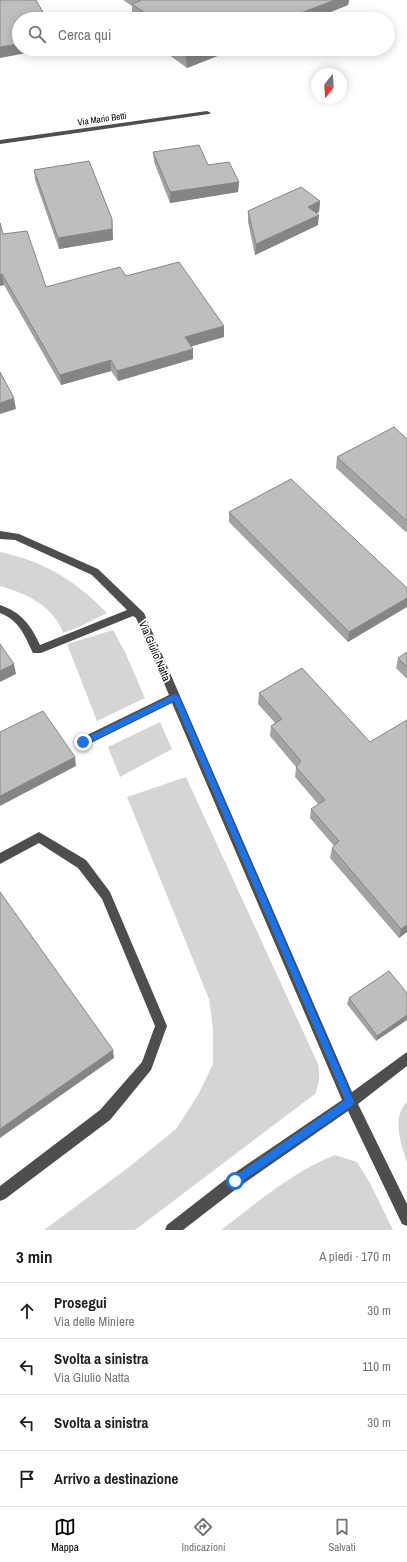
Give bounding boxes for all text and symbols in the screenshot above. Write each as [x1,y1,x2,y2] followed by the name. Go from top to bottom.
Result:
[12,12,395,56] search box
[26,23,48,45] icon: search
[58,24,111,45] text: Cerca qui
[311,68,347,104] north arrow
[77,110,127,128] street label: Via Mario Betti
[136,619,174,683] street label: Via Giulio Natta
[74,733,92,751] route end
[226,1172,244,1190] route start
[16,1245,52,1268] text: 3 min
[319,1248,391,1265] text: A piedi · 170 m
[54,1292,107,1313] text: Prosegui
[16,1300,38,1322] icon: ahead
[367,1302,391,1319] text: 30 m
[54,1313,134,1330] text: Via delle Miniere
[54,1348,148,1369] text: Svolta a sinistra
[16,1356,38,1378] icon: left
[362,1358,391,1375] text: 110 m
[54,1369,130,1386] text: Via Giulio Natta
[16,1412,38,1434] icon: left
[54,1412,148,1433] text: Svolta a sinistra
[367,1414,391,1431] text: 30 m
[16,1468,38,1490] icon: arrive
[54,1468,178,1489] text: Arrivo a destinazione
[51,1516,79,1554] tab: Mappa
[181,1516,226,1554] tab: Indicazioni
[328,1516,356,1554] tab: Salvati

